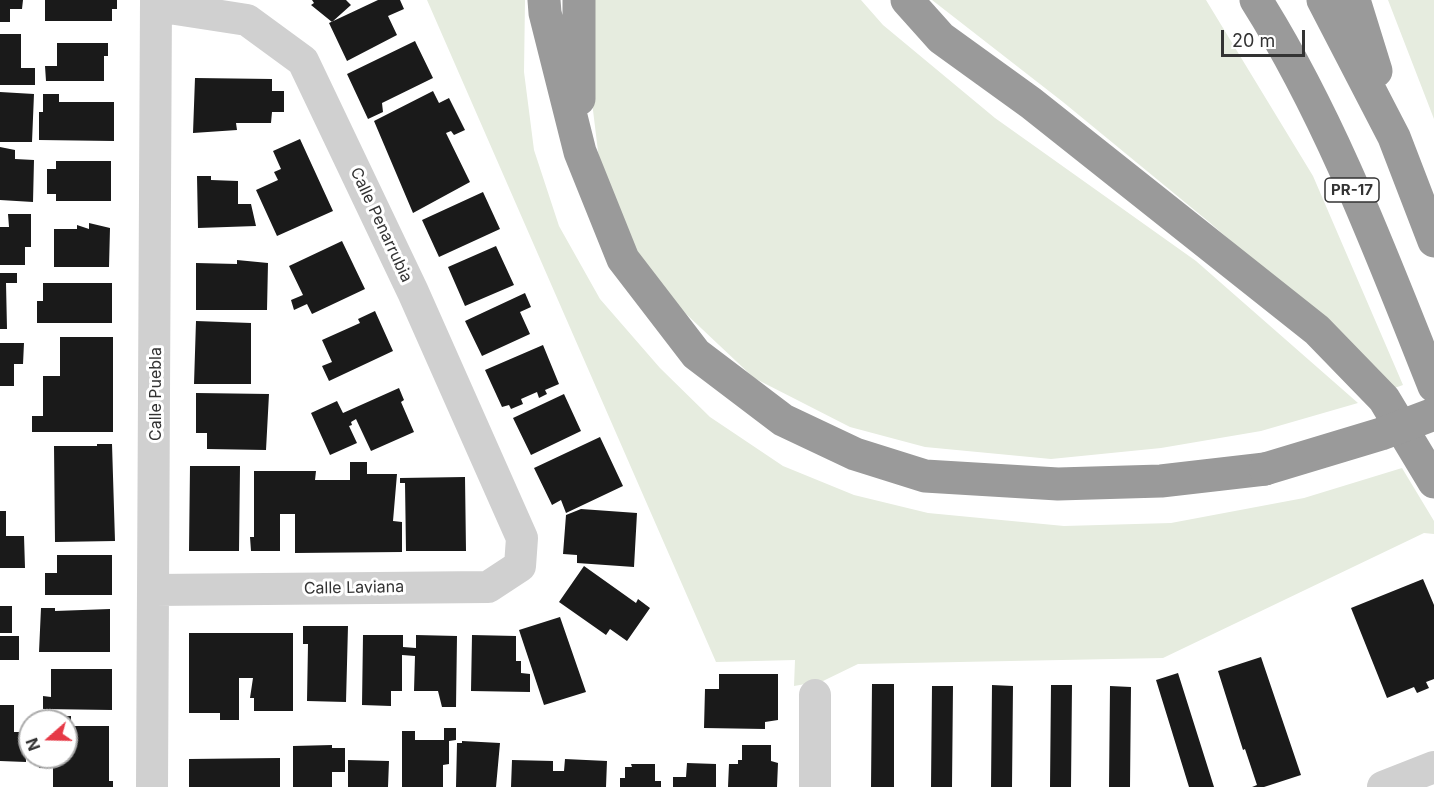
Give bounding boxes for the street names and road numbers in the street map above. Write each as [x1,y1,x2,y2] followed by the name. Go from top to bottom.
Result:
[346,164,416,286] street label: Calle Penarrubia
[1325,178,1379,202] road number: PR-17
[146,347,166,441] street label: Calle Puebla
[304,578,404,598] street label: Calle Laviana

